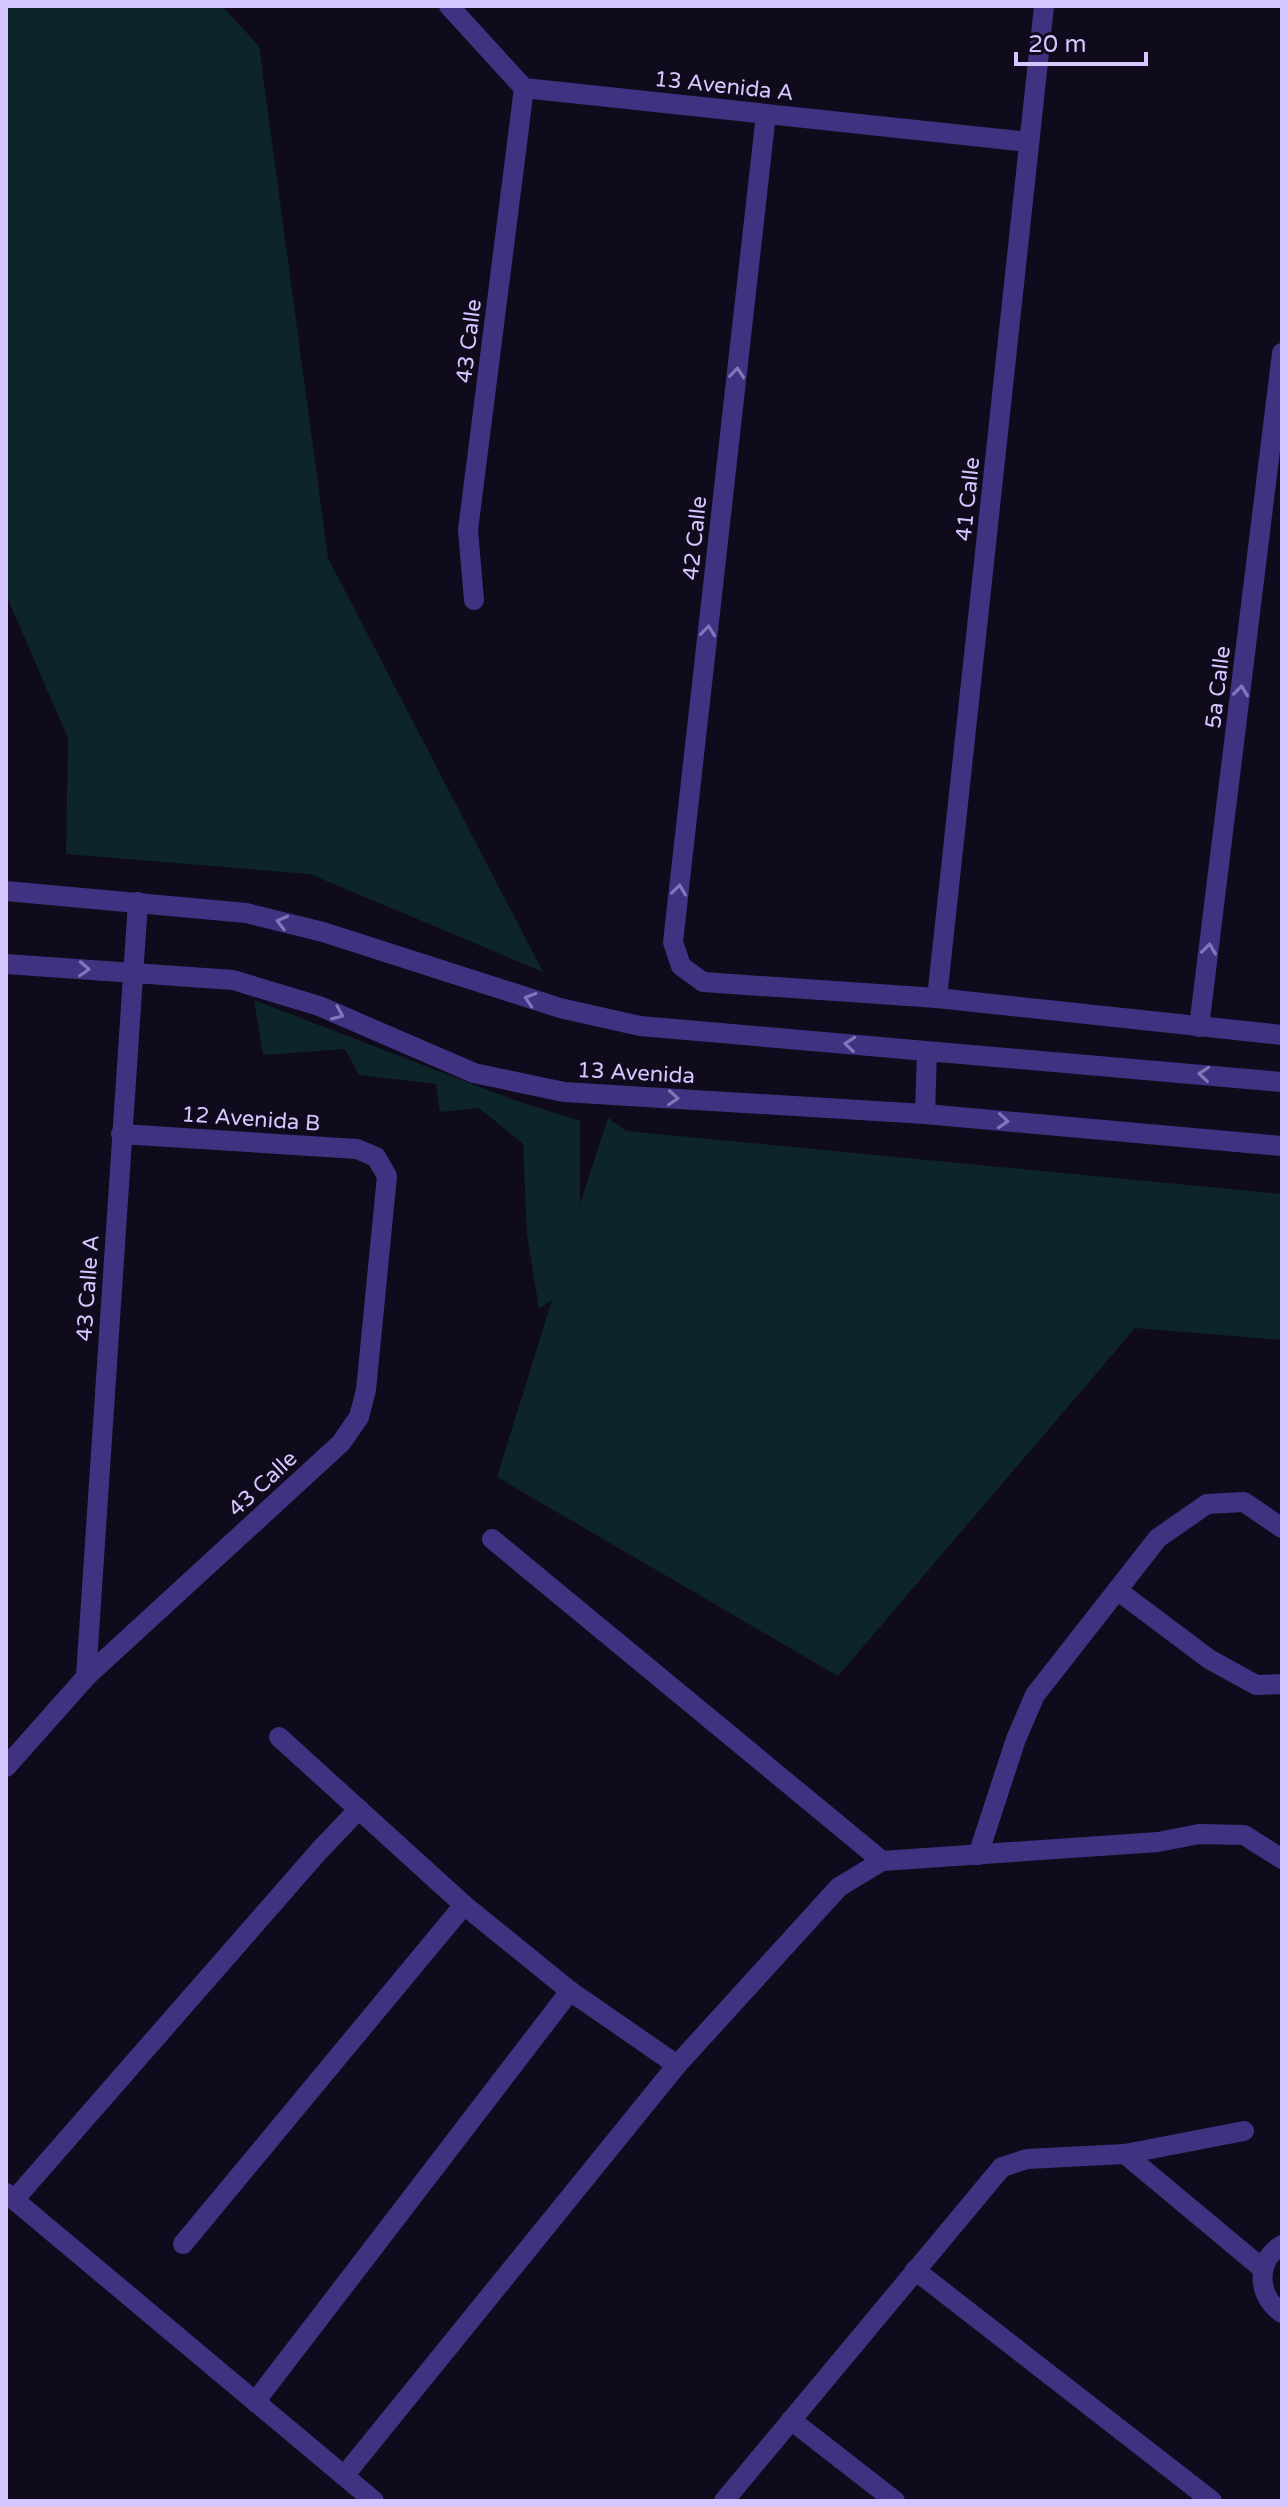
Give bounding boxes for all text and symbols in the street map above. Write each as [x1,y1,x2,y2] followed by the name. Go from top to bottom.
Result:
[1016,16,1146,66] scale bar
[1028,30,1086,59] text: 20 m
[653,66,795,106] street label: 13 Avenida A
[451,298,487,385] street label: 43 Calle
[729,366,746,379] one-way arrow
[951,456,985,542] street label: 41 Calle
[678,495,712,581] street label: 42 Calle
[700,624,717,637] one-way arrow
[1200,644,1236,730] street label: 5a Calle
[1232,684,1249,697] one-way arrow
[670,883,687,897] one-way arrow
[275,914,289,931] one-way arrow
[1200,942,1217,956] one-way arrow
[78,960,91,977] one-way arrow
[524,992,538,1008] one-way arrow
[330,1004,344,1020] one-way arrow
[843,1036,856,1053] one-way arrow
[576,1057,696,1089] street label: 13 Avenida
[1197,1066,1210,1083] one-way arrow
[666,1089,679,1106] one-way arrow
[181,1101,321,1137] street label: 12 Avenida B
[997,1112,1010,1129] one-way arrow
[71,1234,105,1342] street label: 43 Calle A
[223,1445,302,1522] street label: 43 Calle

